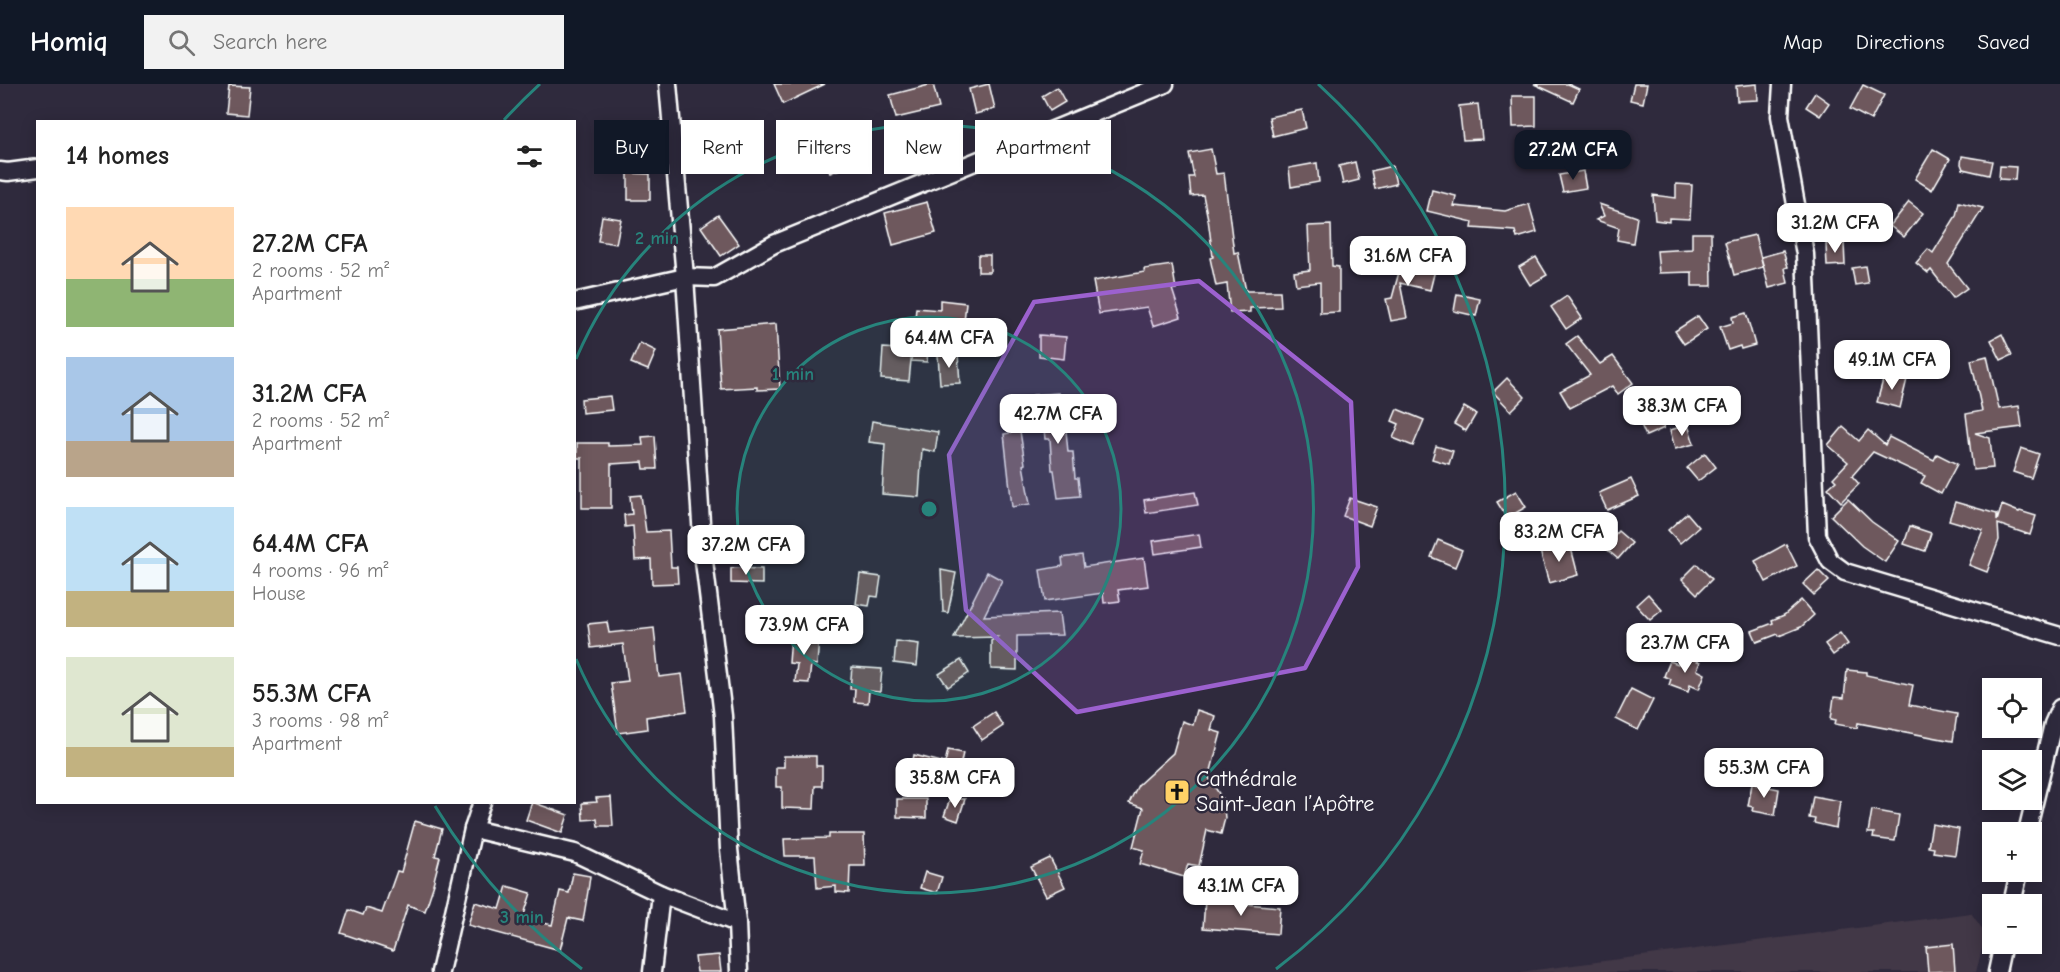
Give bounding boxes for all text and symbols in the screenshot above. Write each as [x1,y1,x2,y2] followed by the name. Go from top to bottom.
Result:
[144,15,564,69] search box
[30,26,108,58] text: Homiq
[165,26,198,59] icon: search
[213,29,327,55] text: Search here
[1783,30,1823,54] text: Map
[1856,30,1945,54] text: Directions
[1978,30,2030,54] text: Saved
[594,120,669,174] chip: Buy
[681,120,764,174] chip: Rent
[776,120,872,174] chip: Filters
[884,120,963,174] chip: New
[975,120,1111,174] chip: Apartment
[1504,130,1642,181] pin: 27.2M CFA
[1529,138,1617,161] text: 27.2M CFA
[513,140,546,173] icon: filters
[66,141,169,171] text: 14 homes
[1766,203,1904,254] pin: 31.2M CFA
[1791,211,1879,234] text: 31.2M CFA
[635,228,679,249] text: 2 min
[252,229,368,259] text: 27.2M CFA
[114,231,186,303] icon: home
[1339,236,1477,287] pin: 31.6M CFA
[1364,244,1452,267] text: 31.6M CFA
[252,259,389,282] text: 2 rooms · 52 m²
[252,282,342,305] text: Apartment
[880,318,1018,369] pin: 64.4M CFA
[904,326,994,349] text: 64.4M CFA
[1823,340,1961,391] pin: 49.1M CFA
[1848,348,1936,371] text: 49.1M CFA
[772,364,814,385] text: 1 min
[252,379,366,409] text: 31.2M CFA
[114,381,186,453] icon: home
[1613,386,1751,437] pin: 38.3M CFA
[989,394,1127,445] pin: 42.7M CFA
[1637,394,1727,417] text: 38.3M CFA
[1014,402,1102,425] text: 42.7M CFA
[252,409,389,432] text: 2 rooms · 52 m²
[252,432,342,455] text: Apartment
[919,499,939,519] centre of rings
[1490,512,1628,563] pin: 83.2M CFA
[1514,520,1604,543] text: 83.2M CFA
[677,525,815,576] pin: 37.2M CFA
[252,529,368,559] text: 64.4M CFA
[114,531,186,603] icon: home
[701,533,791,556] text: 37.2M CFA
[252,559,389,582] text: 4 rooms · 96 m²
[252,582,306,605] text: House
[735,605,873,656] pin: 73.9M CFA
[759,613,849,636] text: 73.9M CFA
[1616,623,1754,674] pin: 23.7M CFA
[1640,631,1730,654] text: 23.7M CFA
[1982,678,2042,954] map controls
[1982,678,2042,738] button: locate
[252,679,371,709] text: 55.3M CFA
[114,681,186,753] icon: home
[252,709,388,732] text: 3 rooms · 98 m²
[252,732,342,755] text: Apartment
[1695,748,1833,799] pin: 55.3M CFA
[1982,750,2042,810] button: layers
[1718,756,1810,779] text: 55.3M CFA
[886,758,1024,809] pin: 35.8M CFA
[910,766,1000,789] text: 35.8M CFA
[1196,766,1374,817] place label: Cathédrale Saint-Jean l’Apôtre
[1162,777,1192,807] church icon: Cathédrale Saint-Jean l’Apôtre
[1982,822,2042,882] button: +
[1172,866,1310,917] pin: 43.1M CFA
[1197,874,1285,897] text: 43.1M CFA
[1982,894,2042,954] button: −
[500,907,544,928] text: 3 min

